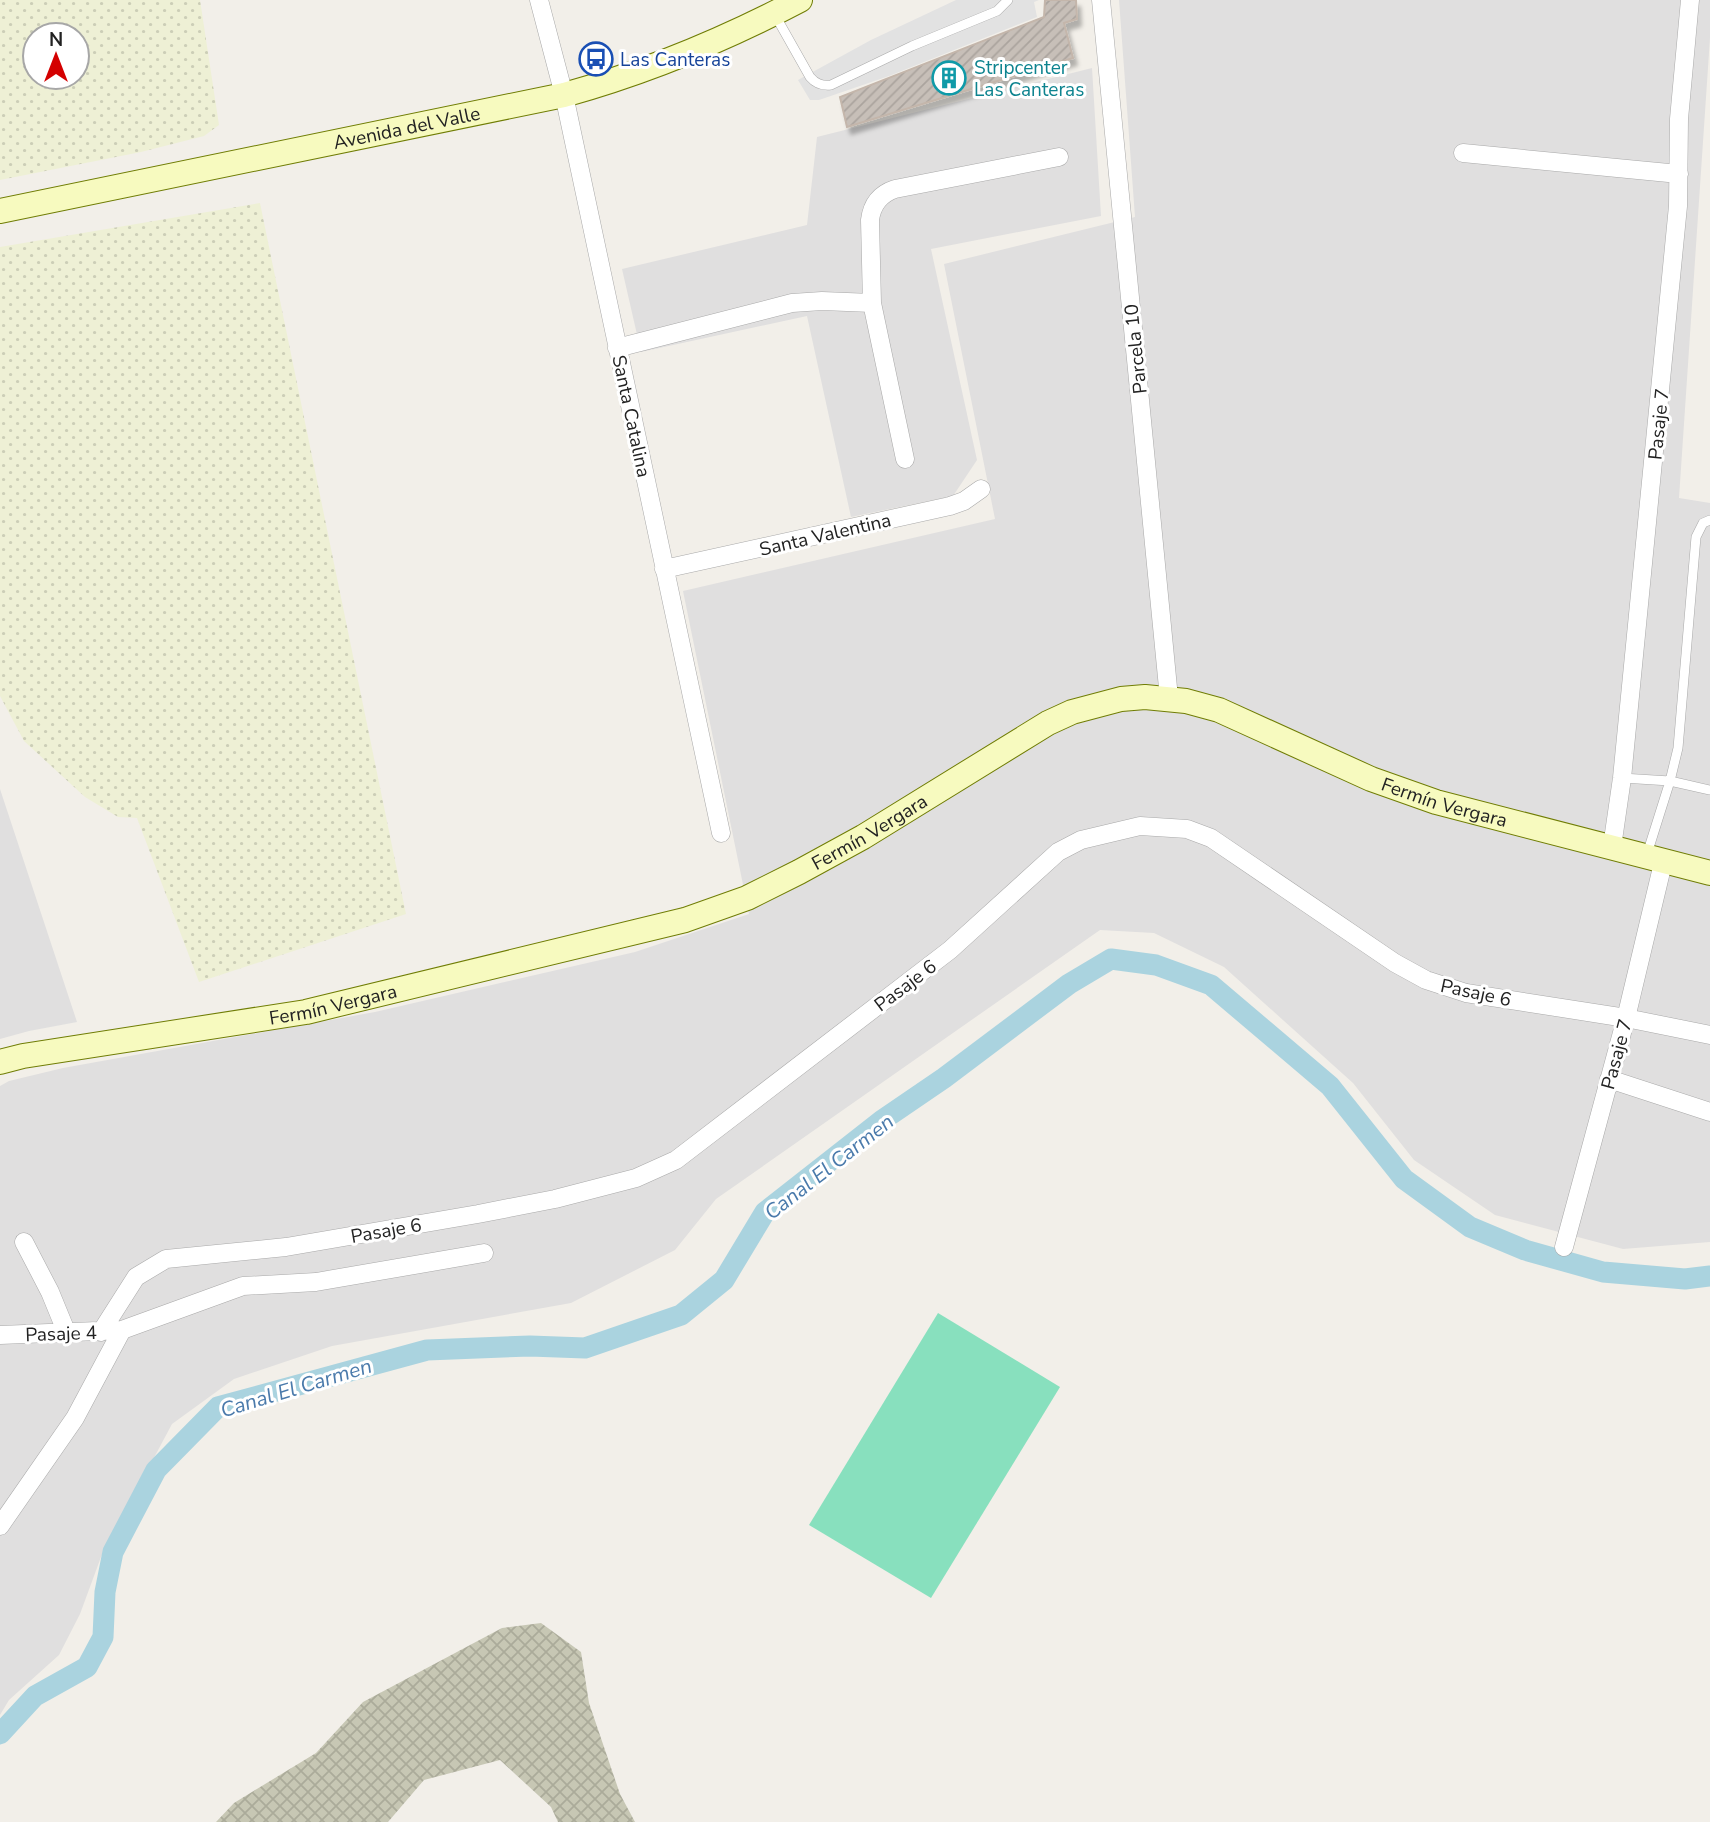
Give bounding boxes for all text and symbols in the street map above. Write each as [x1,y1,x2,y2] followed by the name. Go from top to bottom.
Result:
[21,21,91,91] north arrow
[49,27,63,53] text: N
[577,40,615,78] bus stop icon: Las Canteras
[620,47,730,73] place label: Las Canteras
[974,55,1084,103] place label: Stripcenter Las Canteras
[930,59,968,97] building icon: Stripcenter Las Canteras
[331,101,483,156] street label: Avenida del Valle
[1118,303,1154,395] street label: Parcela 10
[605,353,657,480] street label: Santa Catalina
[1642,387,1676,461] street label: Pasaje 7
[757,507,894,563] street label: Santa Valentina
[1378,772,1510,834] street label: Fermín Vergara
[807,788,933,877] street label: Fermín Vergara
[869,954,942,1018] street label: Pasaje 6
[1438,973,1514,1013] street label: Pasaje 6
[267,978,400,1032] street label: Fermín Vergara
[1595,1016,1639,1092] street label: Pasaje 7
[759,1108,899,1226] water label: Canal El Carmen
[349,1212,424,1250] street label: Pasaje 6
[25,1320,97,1348] street label: Pasaje 4
[217,1352,375,1424] water label: Canal El Carmen

